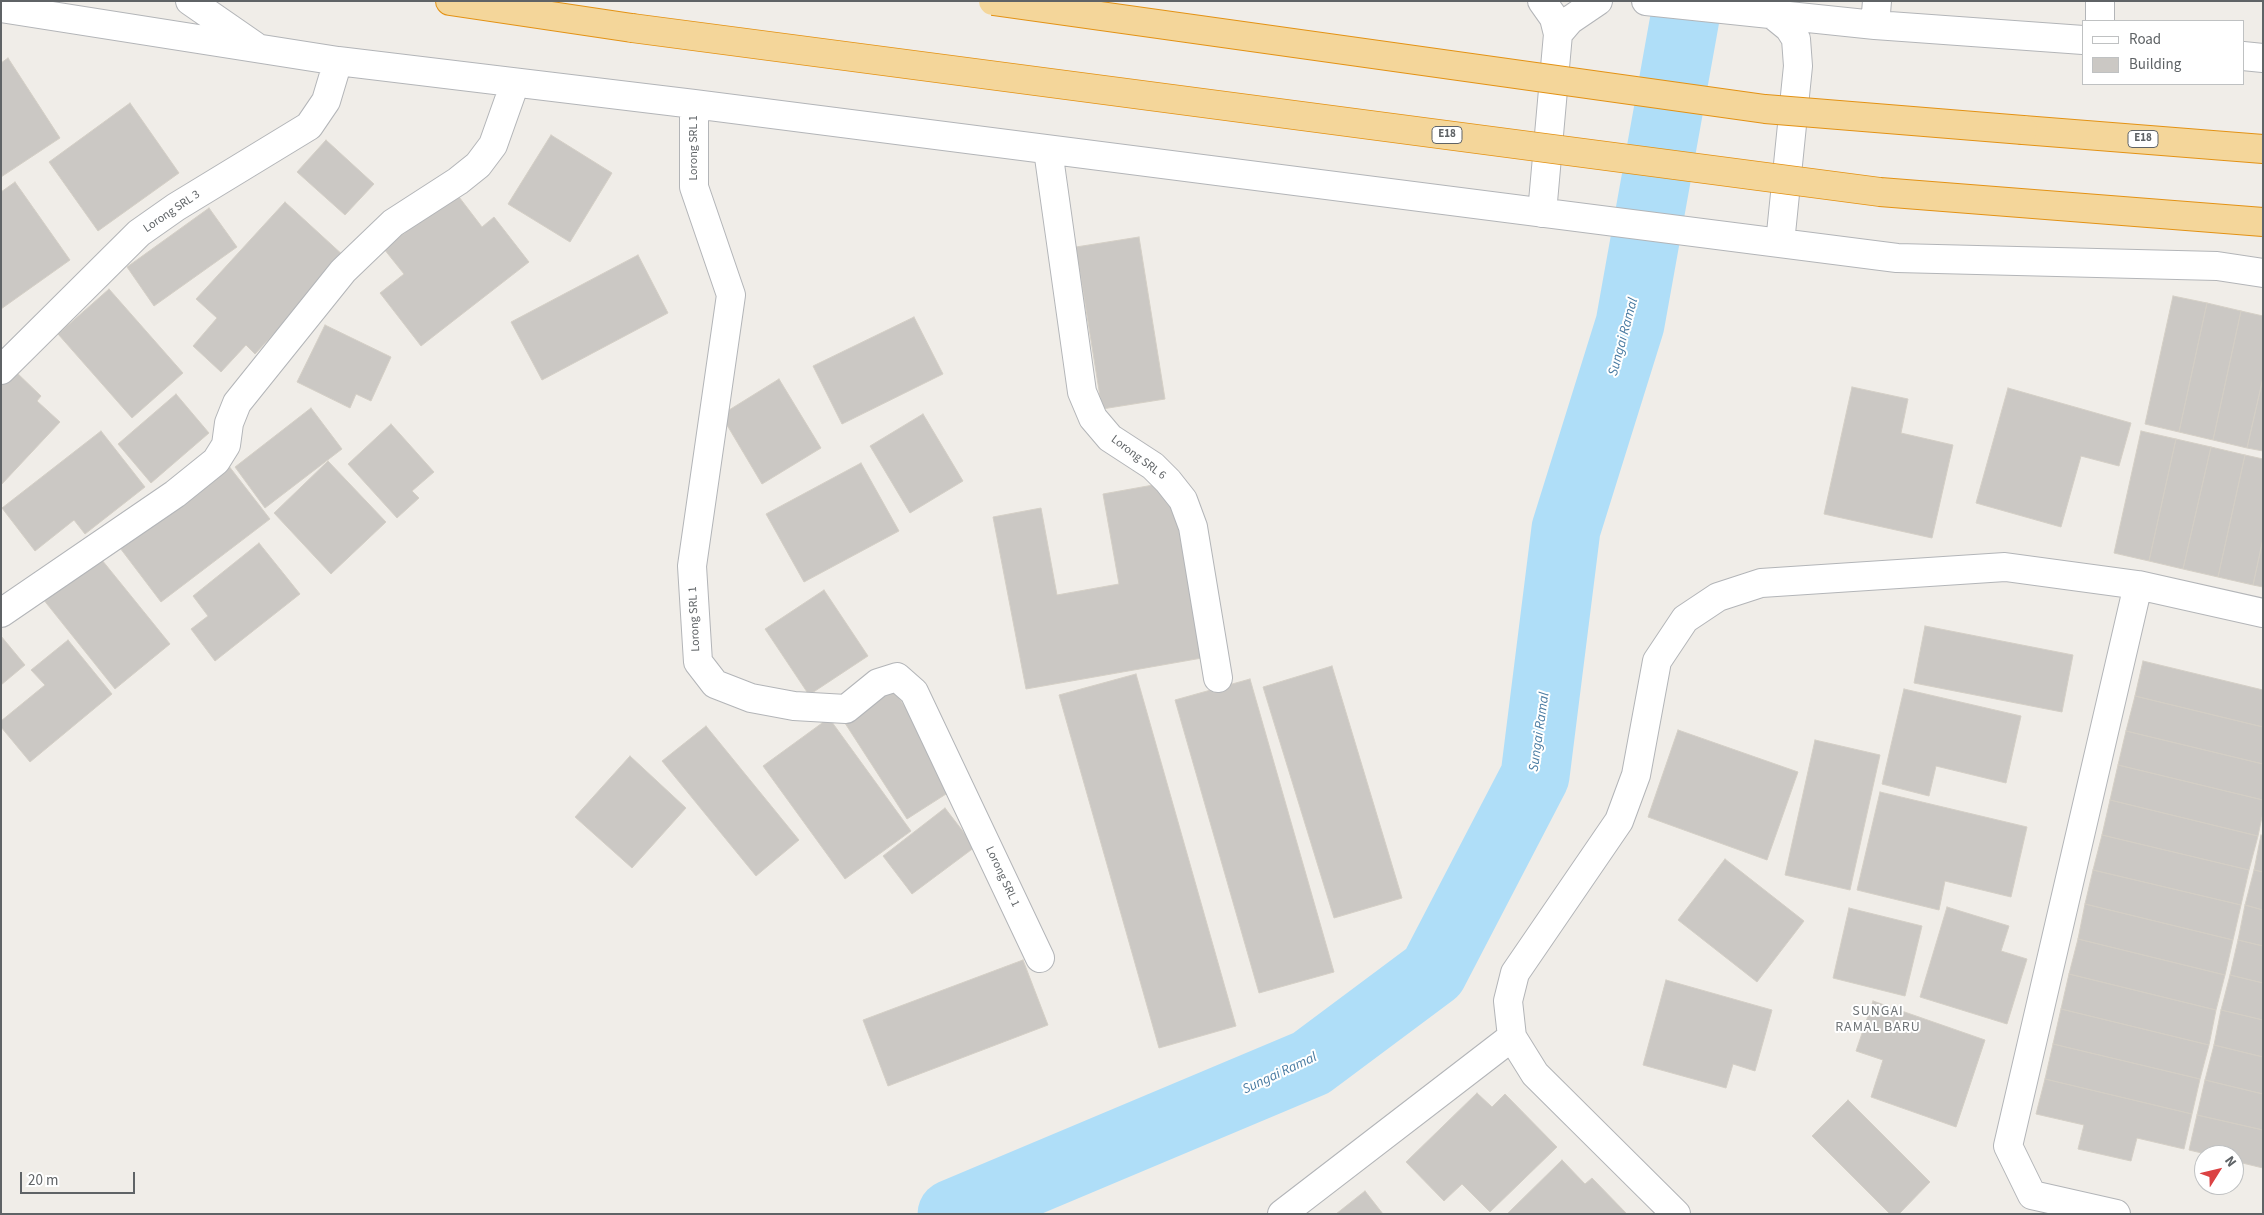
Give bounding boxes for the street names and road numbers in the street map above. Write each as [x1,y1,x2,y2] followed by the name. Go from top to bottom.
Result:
[687,115,701,181] street label: Lorong SRL 1
[1432,126,1462,144] road number: E18
[2128,130,2158,148] road number: E18
[141,188,203,236] street label: Lorong SRL 3
[1108,433,1168,483] street label: Lorong SRL 6
[686,586,704,652] street label: Lorong SRL 1
[982,844,1022,910] street label: Lorong SRL 1

